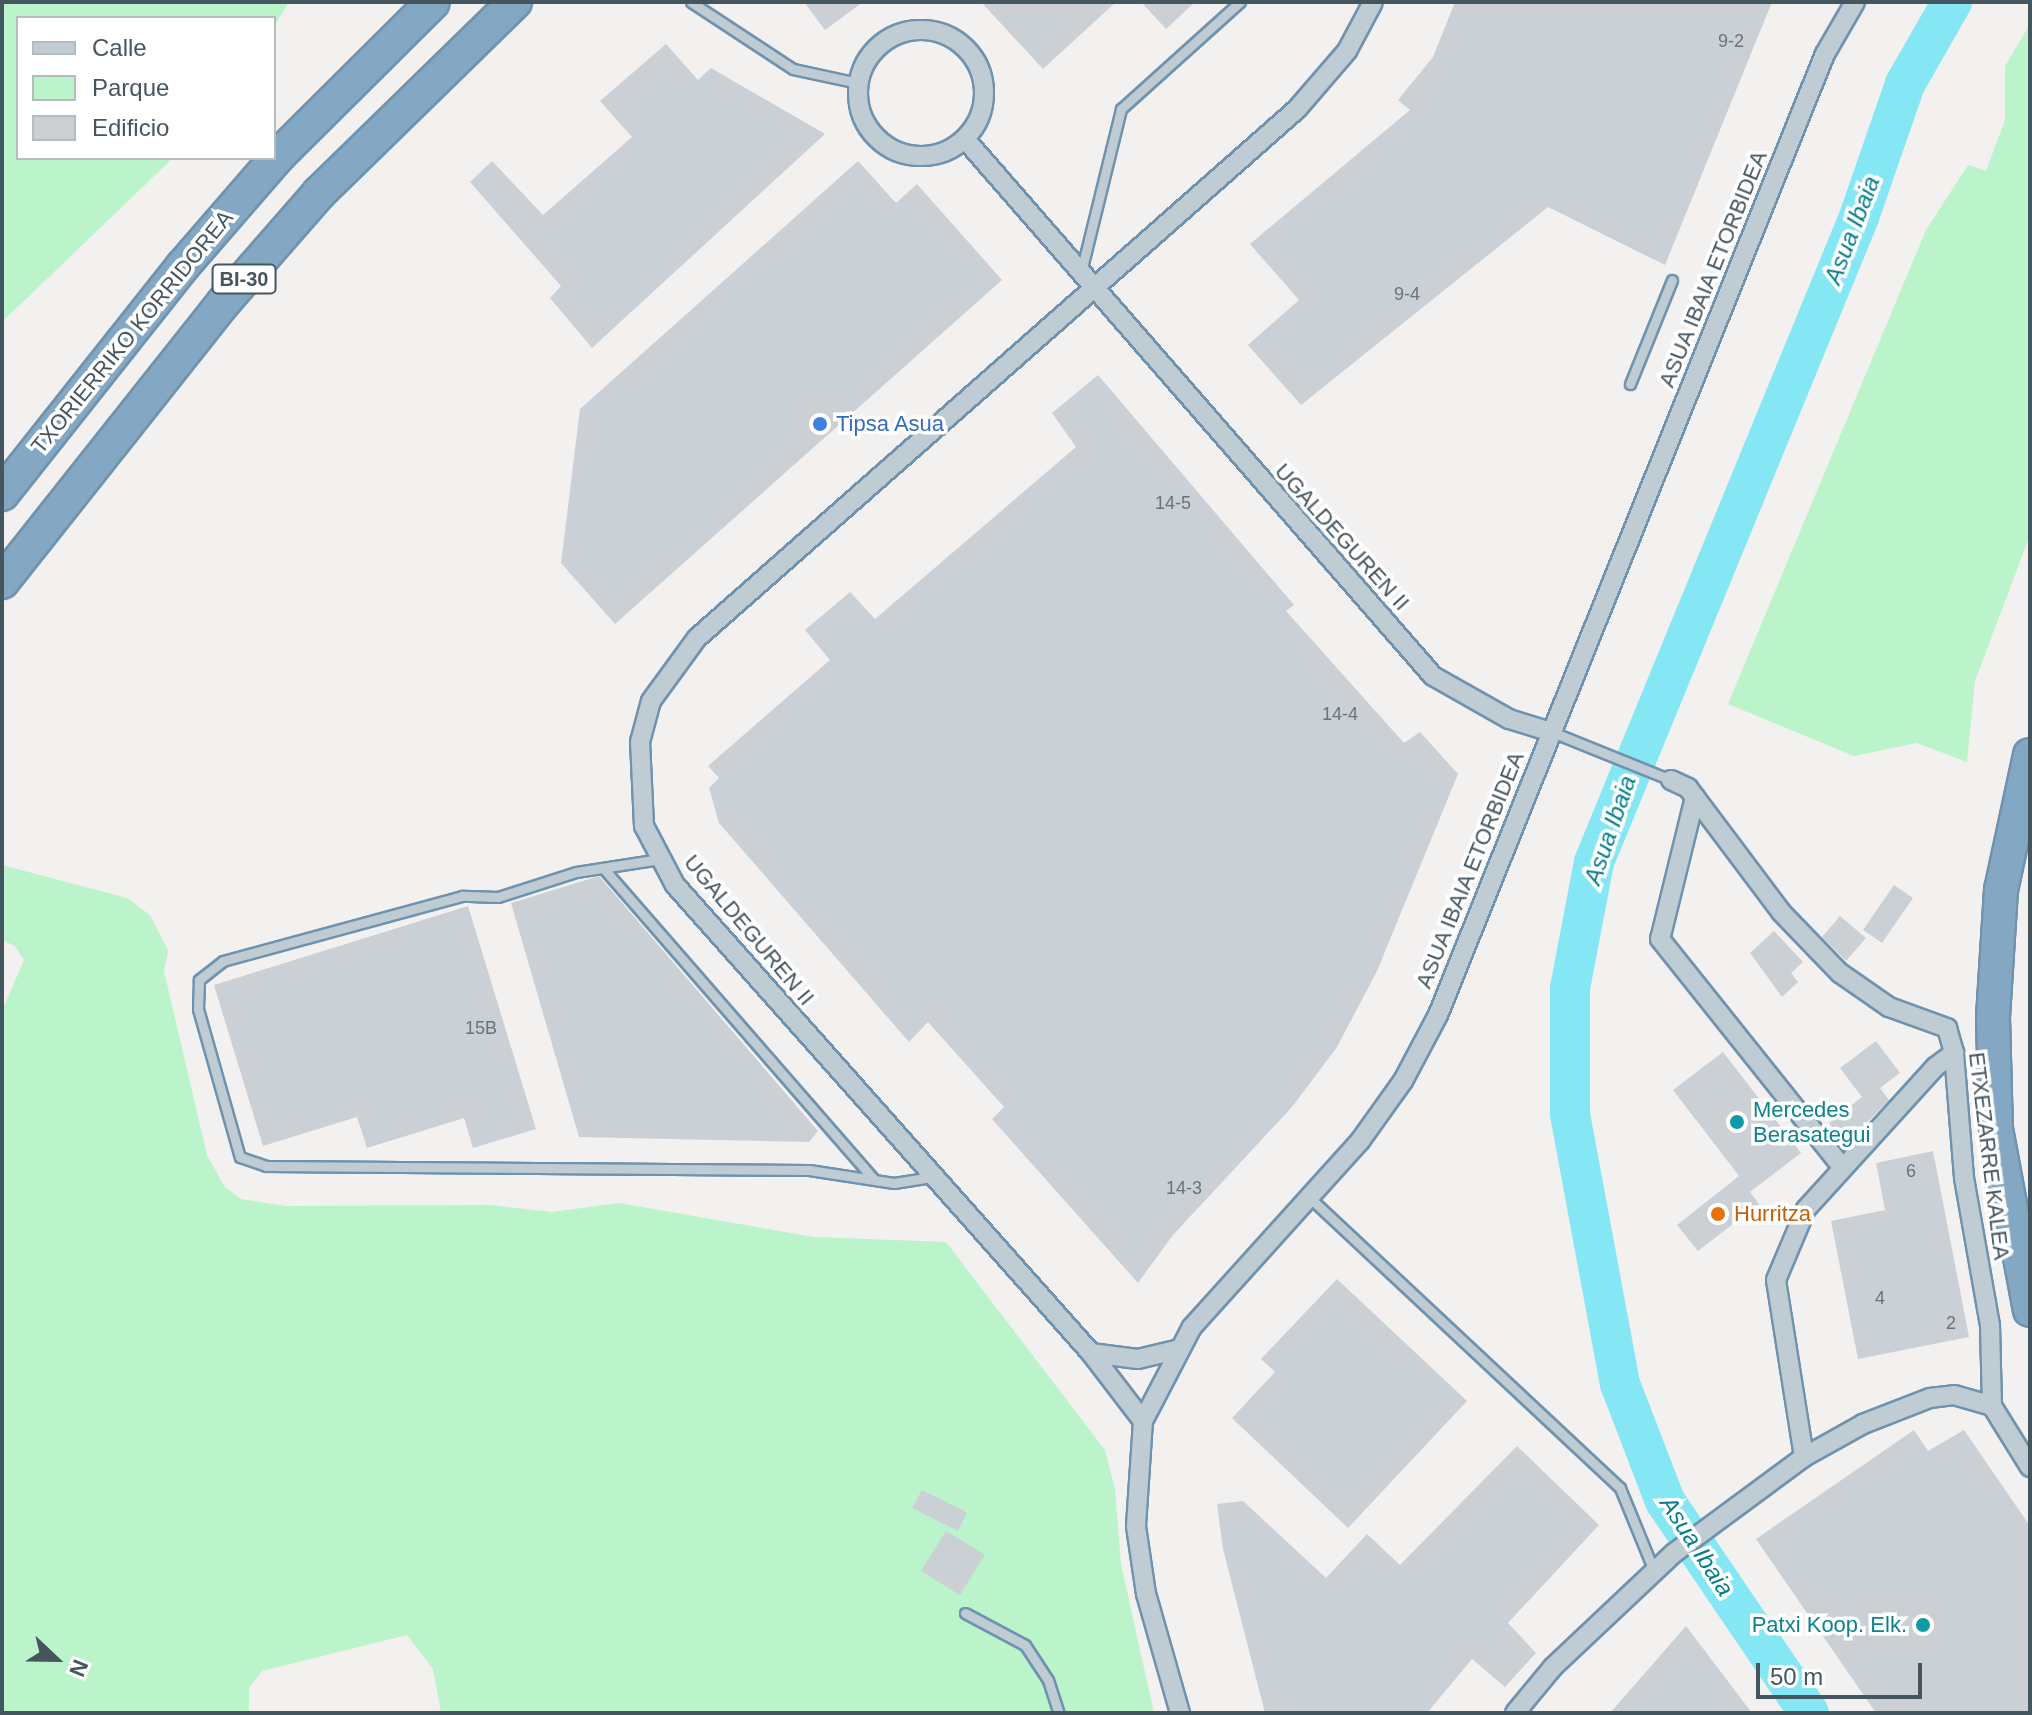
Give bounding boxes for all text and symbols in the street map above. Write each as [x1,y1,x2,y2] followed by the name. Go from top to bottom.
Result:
[16,16,276,160] legend
[1718,30,1744,52] house number: 9-2
[92,34,147,61] text: Calle
[92,74,169,101] text: Parque
[92,114,169,141] text: Edificio
[1653,146,1773,392] street label: ASUA IBAIA ETORBIDEA
[1818,172,1886,288] water label: Asua Ibaia
[26,205,238,459] street label: TXORIERRIKO KORRIDOREA
[210,263,278,295] road number: BI-30
[1394,283,1420,305] house number: 9-4
[836,411,945,437] place label: Tipsa Asua
[811,415,829,433] marker: Tipsa Asua
[1269,458,1415,616] street label: UGALDEGUREN II
[1155,492,1191,514] house number: 14-5
[1322,703,1358,725] house number: 14-4
[1410,747,1530,993] street label: ASUA IBAIA ETORBIDEA
[1578,772,1642,888] water label: Asua Ibaia
[678,849,820,1011] street label: UGALDEGUREN II
[465,1017,497,1039] house number: 15B
[1963,1051,2015,1261] street label: ETXEZARRE KALEA
[1753,1096,1870,1148] place label: Mercedes Berasategui
[1728,1113,1746,1131] marker: Mercedes Berasategui
[1906,1160,1916,1182] house number: 6
[1166,1177,1202,1199] house number: 14-3
[1734,1201,1811,1227] place label: Hurritza
[1709,1205,1727,1223] marker: Hurritza
[1875,1287,1885,1309] house number: 4
[1946,1312,1956,1334] house number: 2
[1654,1491,1740,1601] water label: Asua Ibaia
[1752,1612,1907,1638] place label: Patxi Koop. Elk.
[1914,1616,1932,1634] marker: Patxi Koop. Elk.
[16,1619,96,1699] north arrow
[1760,1647,1926,1697] scale bar
[64,1656,93,1680] text: N
[1770,1663,1823,1690] text: 50 m

